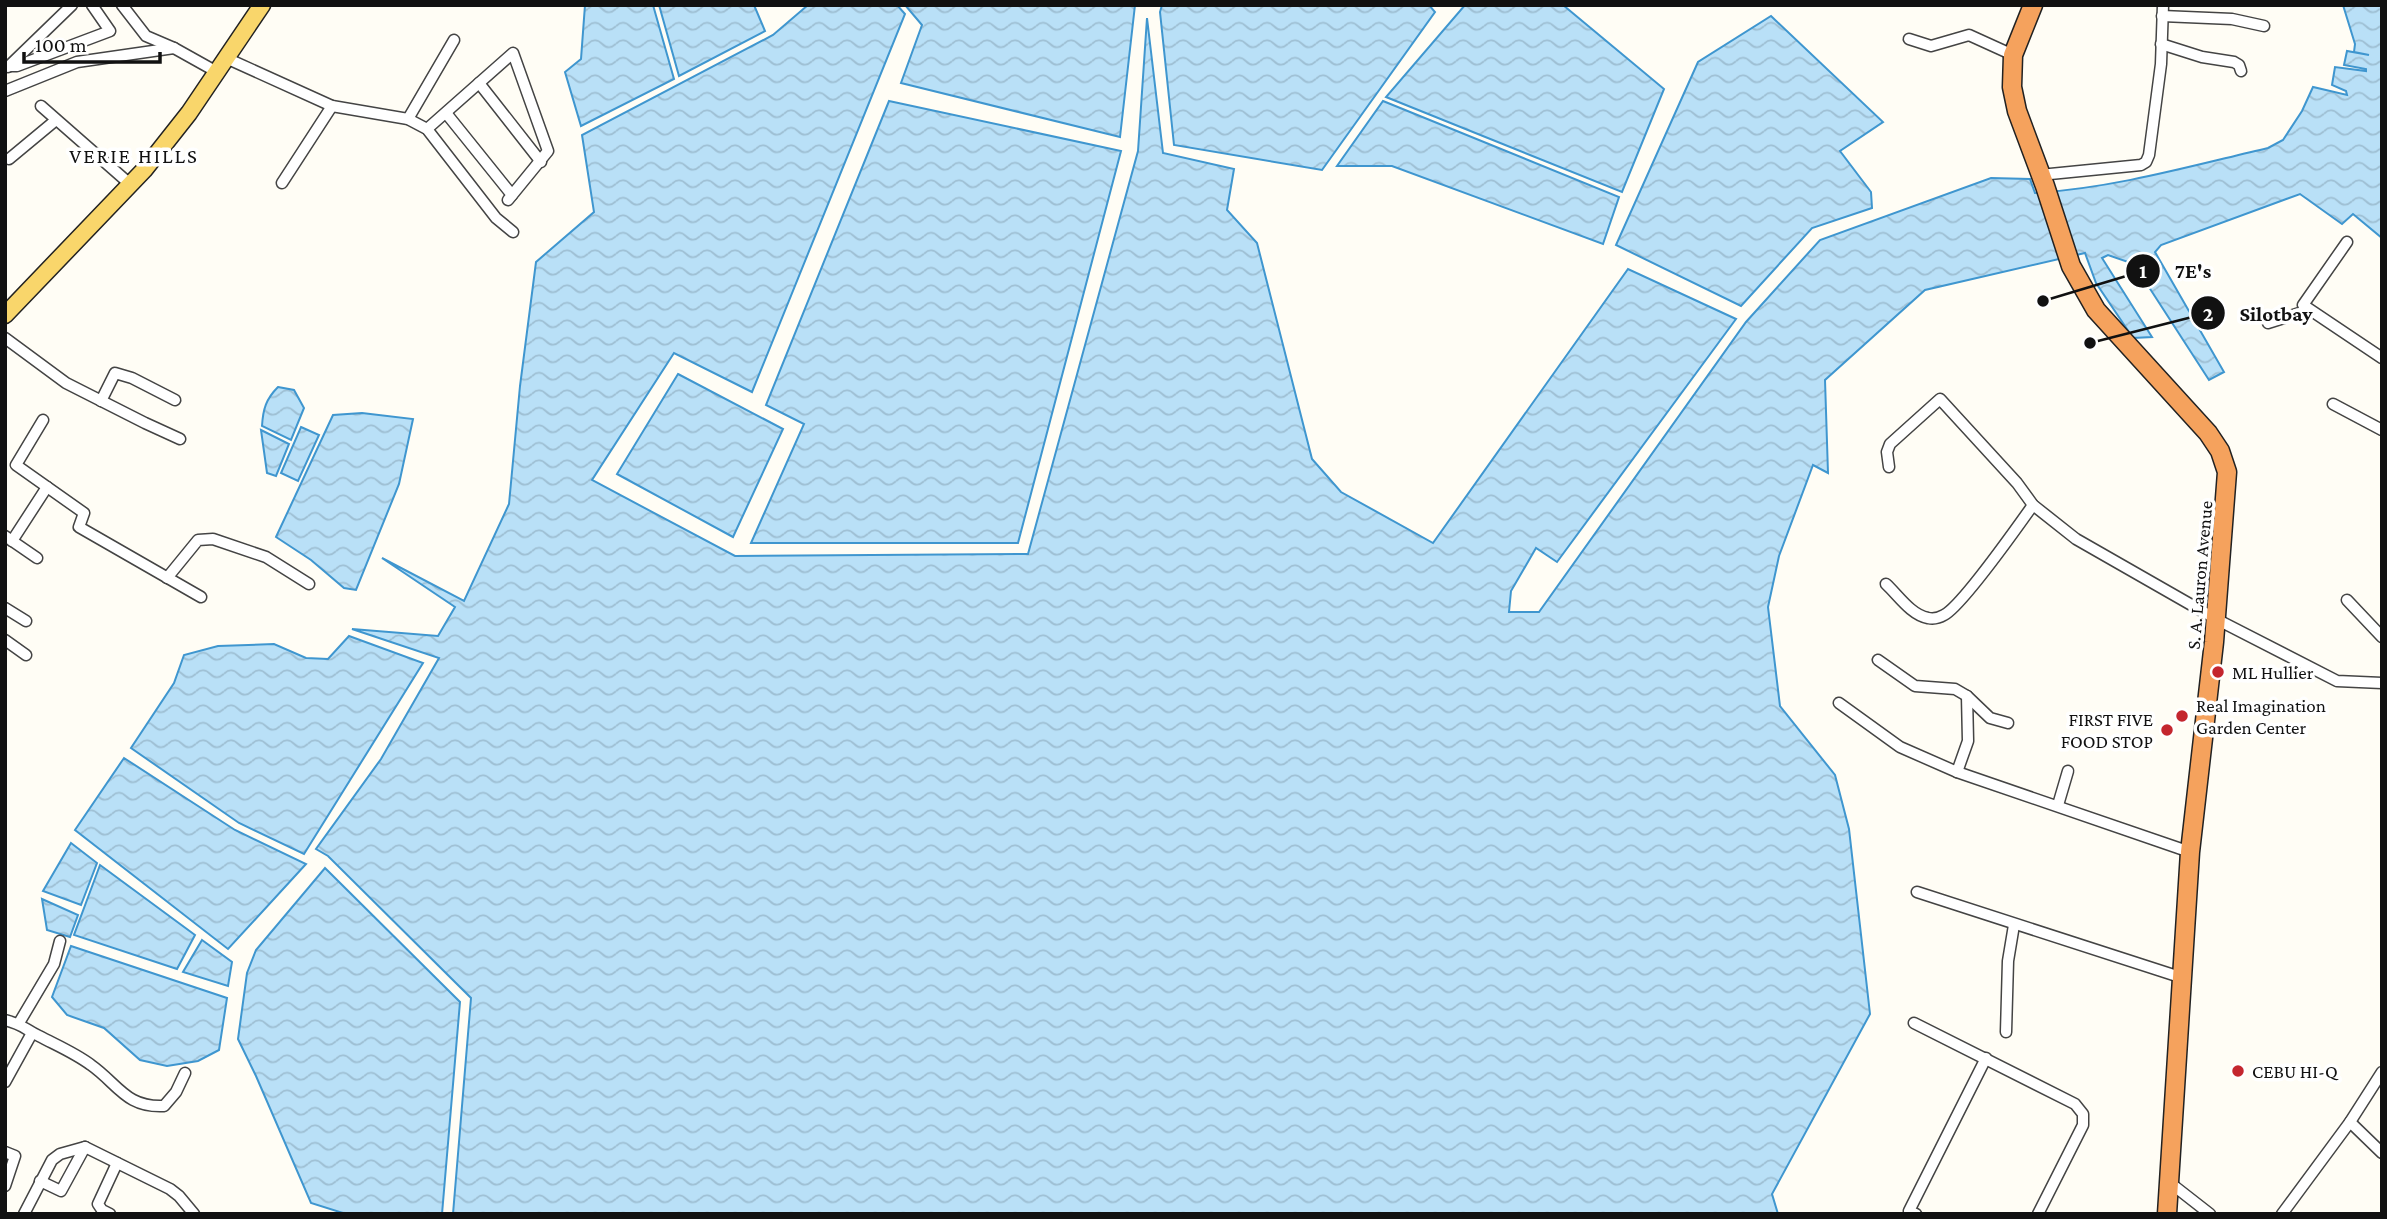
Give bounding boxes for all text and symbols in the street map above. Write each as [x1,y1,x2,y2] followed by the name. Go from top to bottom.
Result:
[24,21,161,65] scale bar
[35,33,87,57] text: 100 m
[69,144,199,168] district label: VERIE HILLS
[2125,250,2225,292] callout: 7E's
[2139,259,2147,283] text: 1
[2175,259,2212,283] text: 7E's
[2190,292,2326,334] callout: Silotbay
[2203,302,2214,326] text: 2
[2240,302,2313,326] text: Silotbay
[2183,500,2216,650] street label: S. A. Lauron Avenue
[2232,662,2314,683] place label: ML Hullier
[2210,664,2226,680] marker: ML Hullier
[2196,695,2326,738] place label: Real Imagination Garden Center
[2174,708,2190,724] marker: Real Imagination Garden Center
[2061,709,2153,752] place label: FIRST FIVE FOOD STOP
[2159,722,2175,738] marker: FIRST FIVE FOOD STOP
[2252,1061,2339,1082] place label: CEBU HI-Q
[2230,1063,2246,1079] marker: CEBU HI-Q

